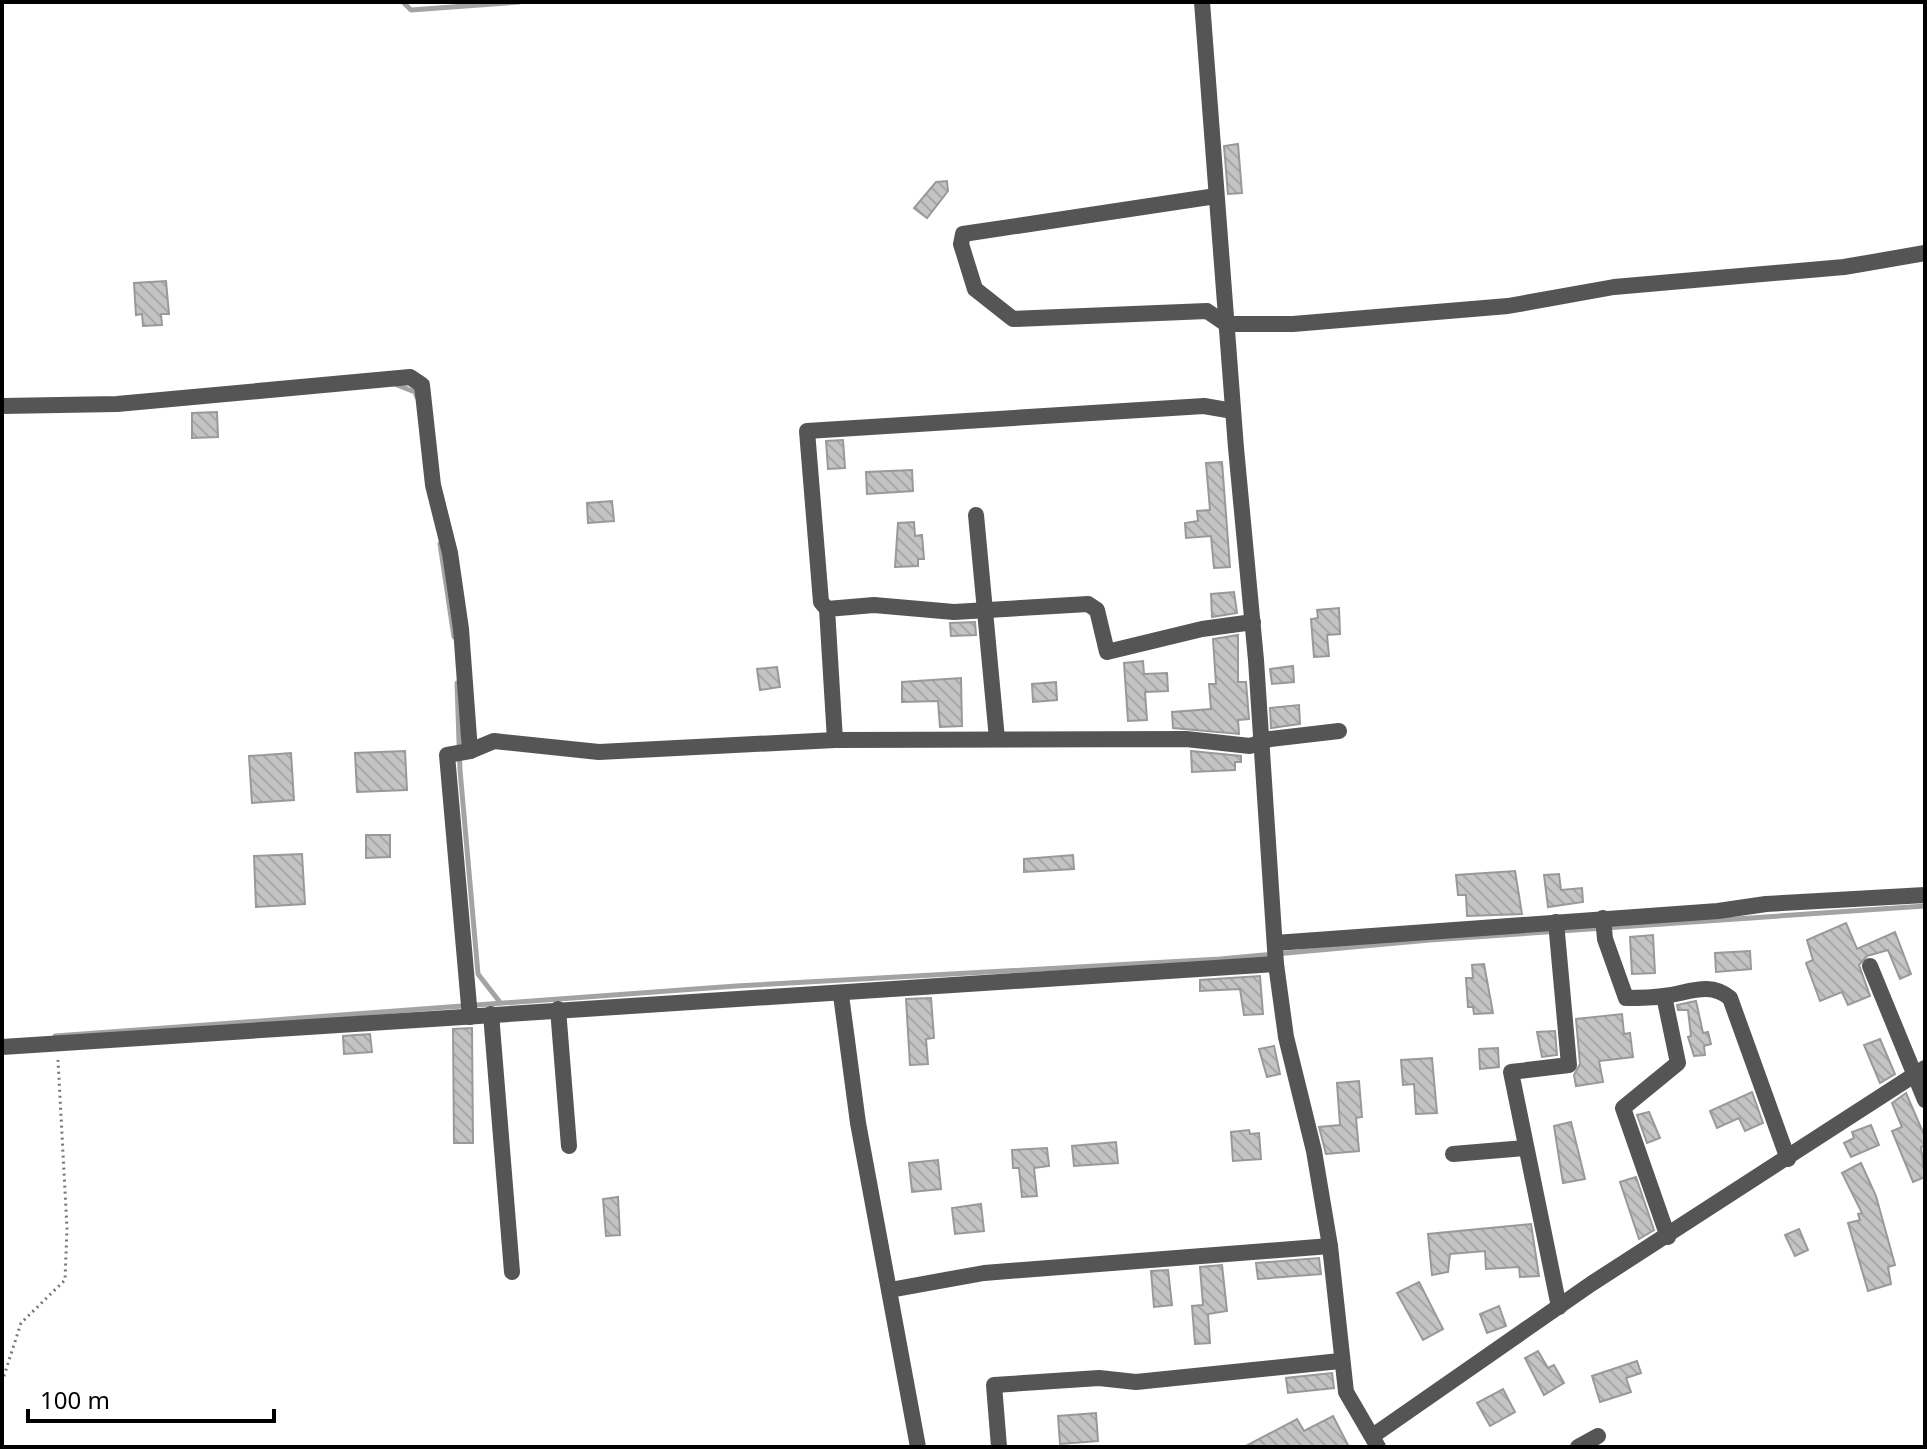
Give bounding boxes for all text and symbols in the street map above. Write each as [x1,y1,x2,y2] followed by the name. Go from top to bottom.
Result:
[28,1373,274,1423] scale bar
[40,1383,110,1416] text: 100 m

